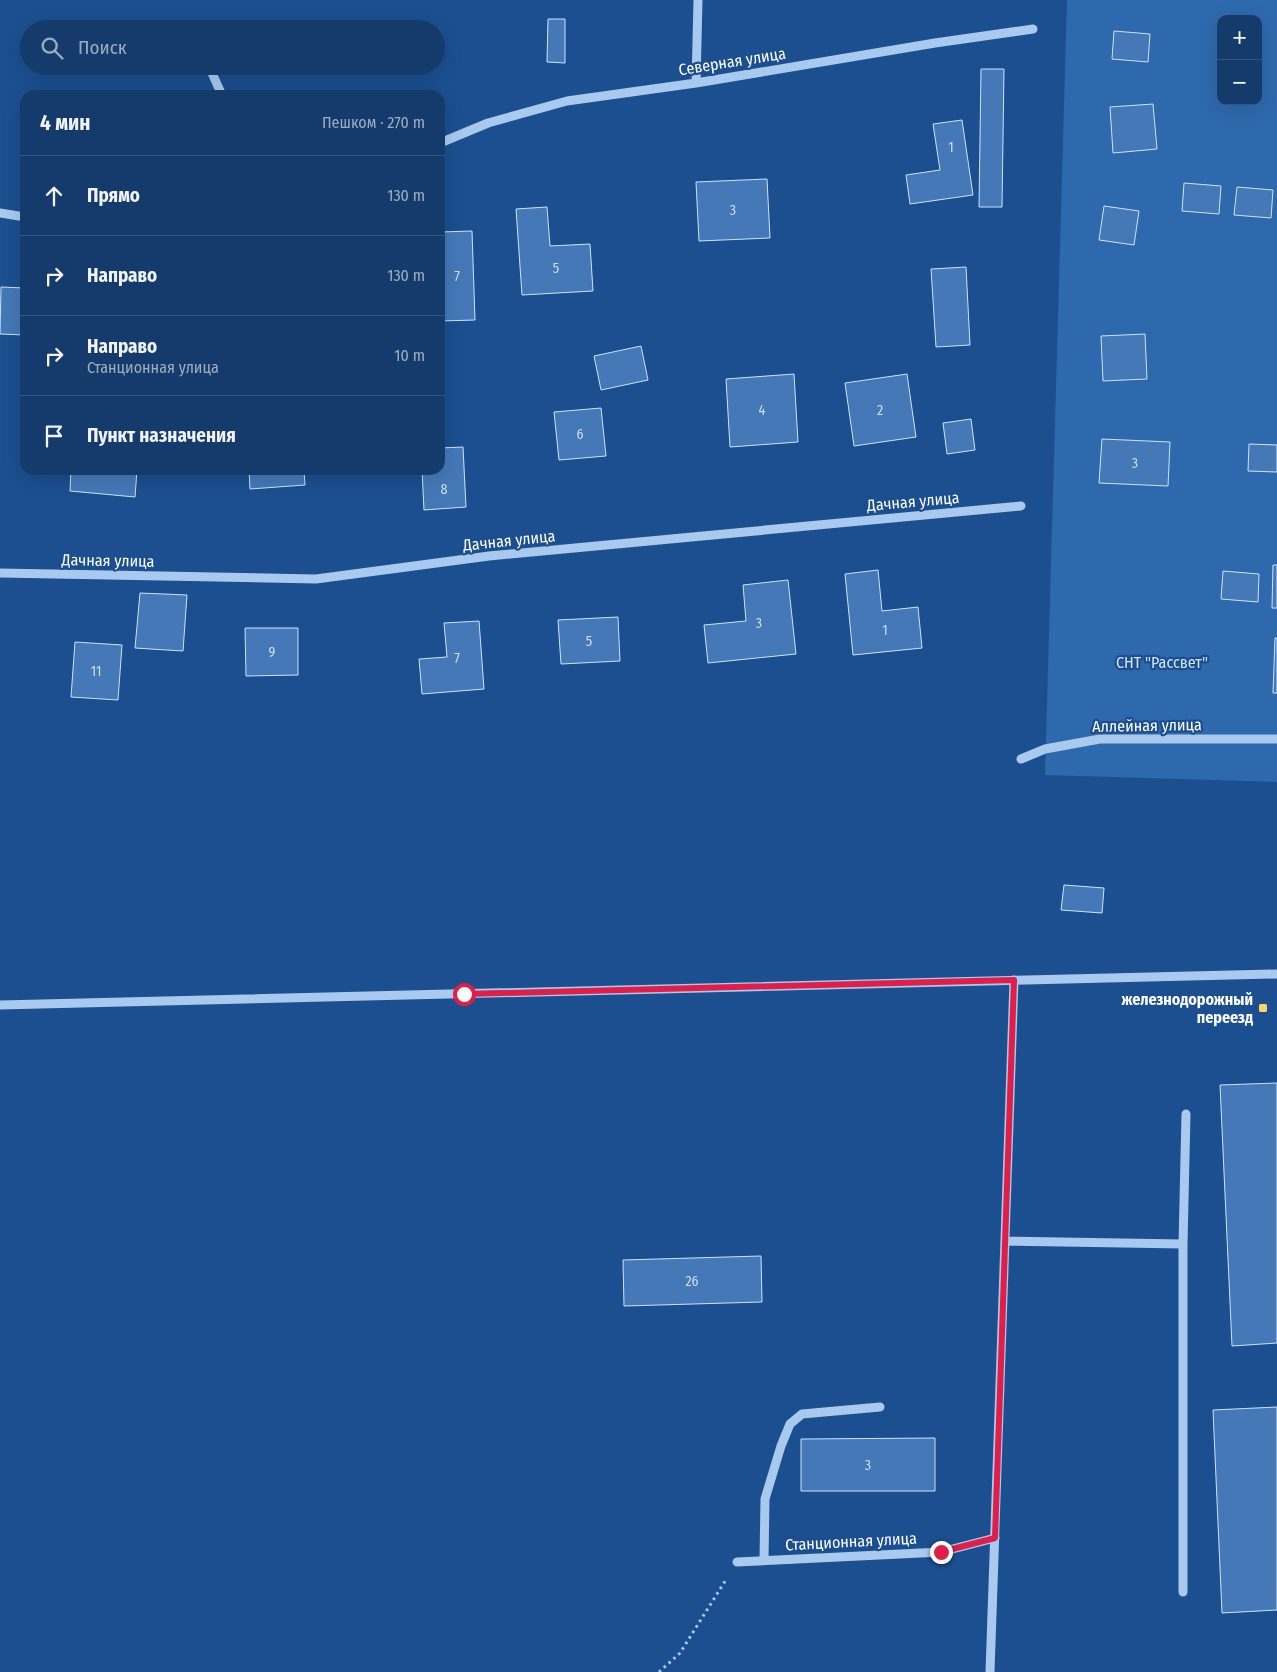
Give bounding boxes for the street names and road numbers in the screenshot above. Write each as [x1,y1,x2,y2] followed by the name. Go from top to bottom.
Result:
[677,44,787,79] street label: Северная улица
[865,488,960,515] street label: Дачная улица
[461,526,556,555] street label: Дачная улица
[60,550,155,571] street label: Дачная улица
[1092,715,1202,736] street label: Аллейная улица
[785,1529,917,1554] street label: Станционная улица

